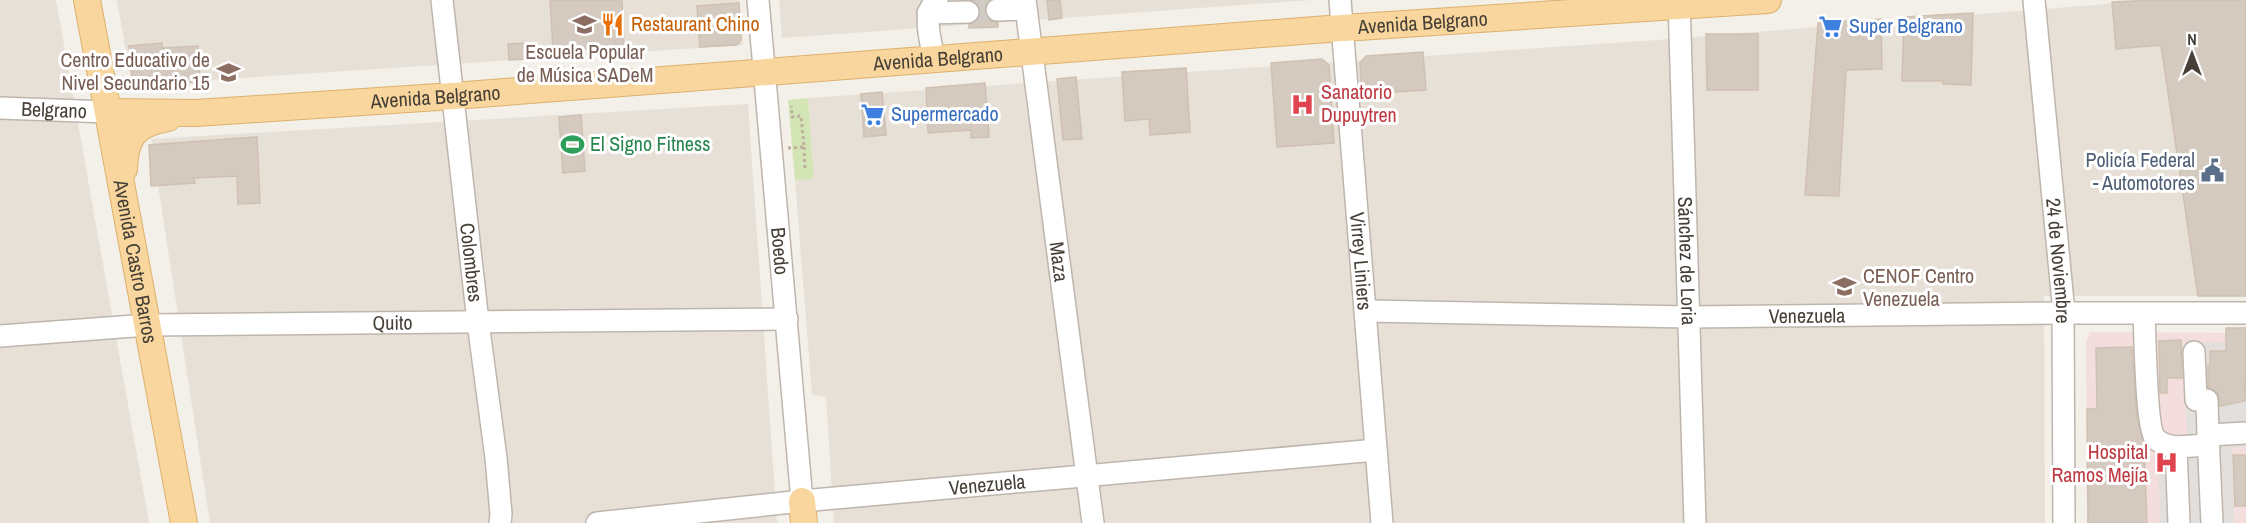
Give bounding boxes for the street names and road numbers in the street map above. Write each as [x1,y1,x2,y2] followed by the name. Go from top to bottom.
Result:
[1356,5,1488,40] street label: Avenida Belgrano
[871,40,1004,77] street label: Avenida Belgrano
[369,78,501,114] street label: Avenida Belgrano
[21,95,87,124] street label: Belgrano
[107,177,164,345] street label: Avenida Castro Barros
[1672,196,1703,326] street label: Sánchez de Loria
[2040,197,2077,324] street label: 24 de Noviembre
[1344,211,1379,311] street label: Virrey Liniers
[454,221,490,303] street label: Colombres
[765,226,796,276] street label: Boedo
[1044,240,1076,283] street label: Maza
[1768,301,1845,329] street label: Venezuela
[372,309,413,336] street label: Quito
[948,467,1026,501] street label: Venezuela

